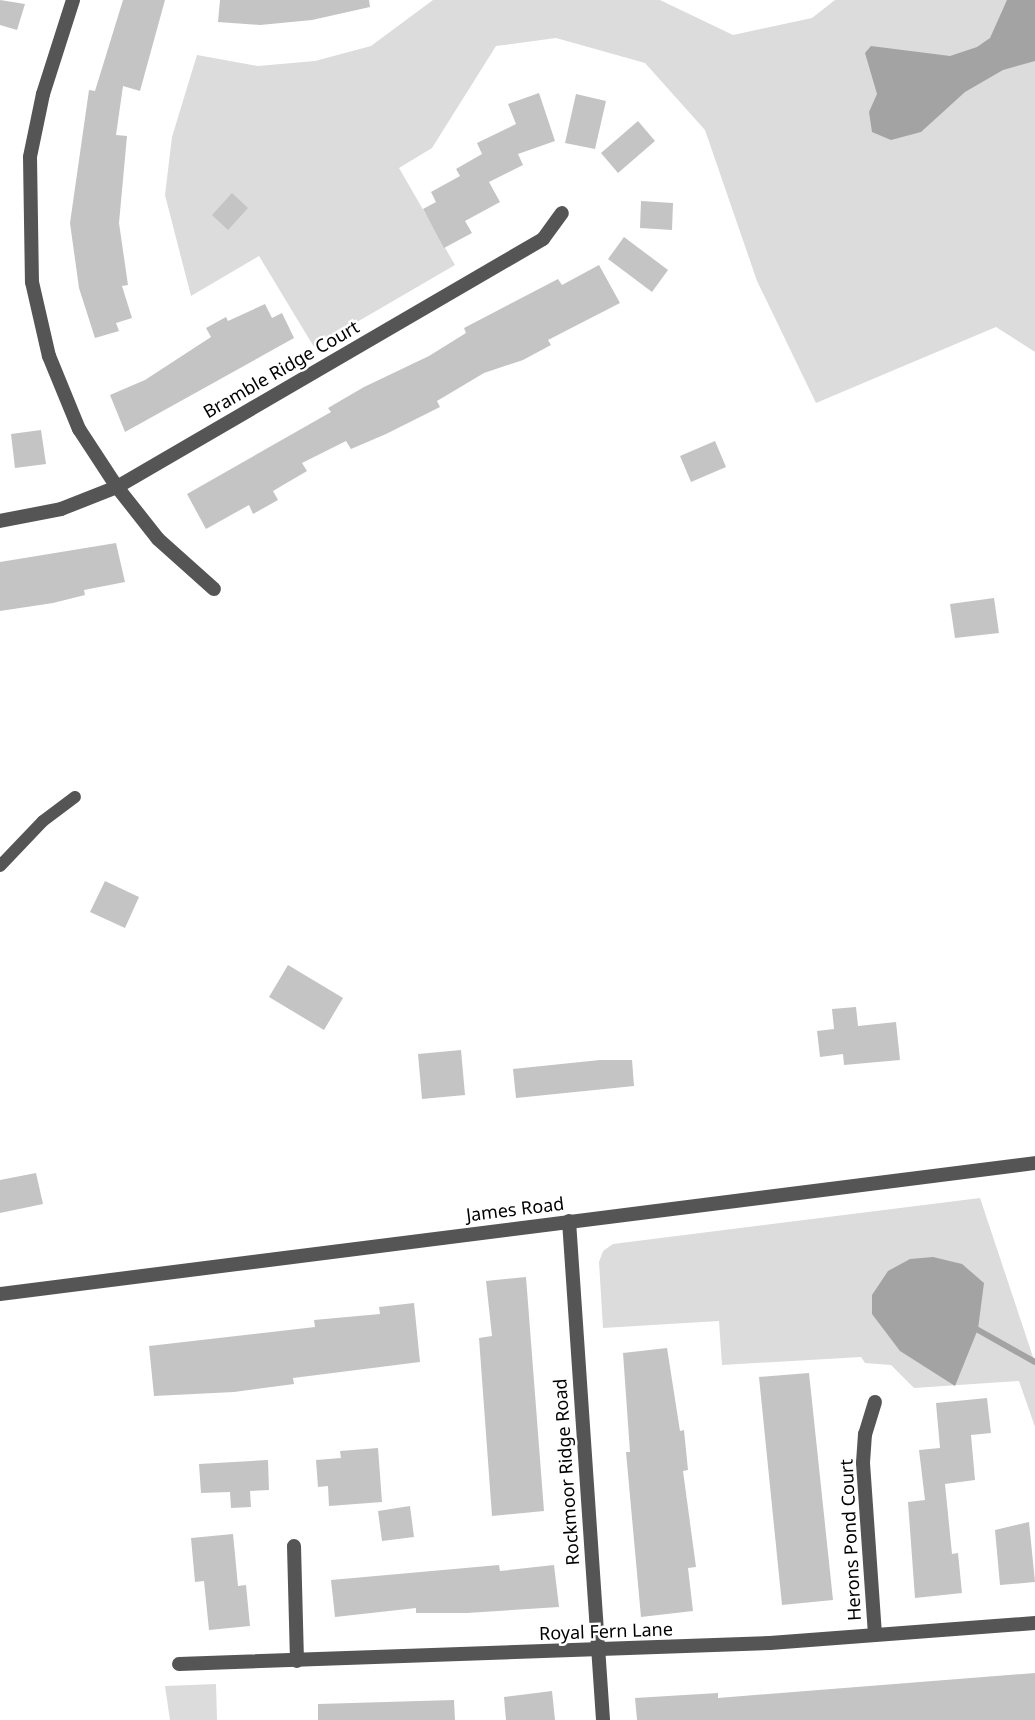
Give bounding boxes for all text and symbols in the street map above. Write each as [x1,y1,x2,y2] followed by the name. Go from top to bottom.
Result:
[199,316,363,422] street label: Bramble Ridge Court
[465,1192,565,1226] street label: James Road
[549,1378,583,1566] street label: Rockmoor Ridge Road
[835,1459,865,1621] street label: Herons Pond Court
[539,1618,673,1644] street label: Royal Fern Lane

